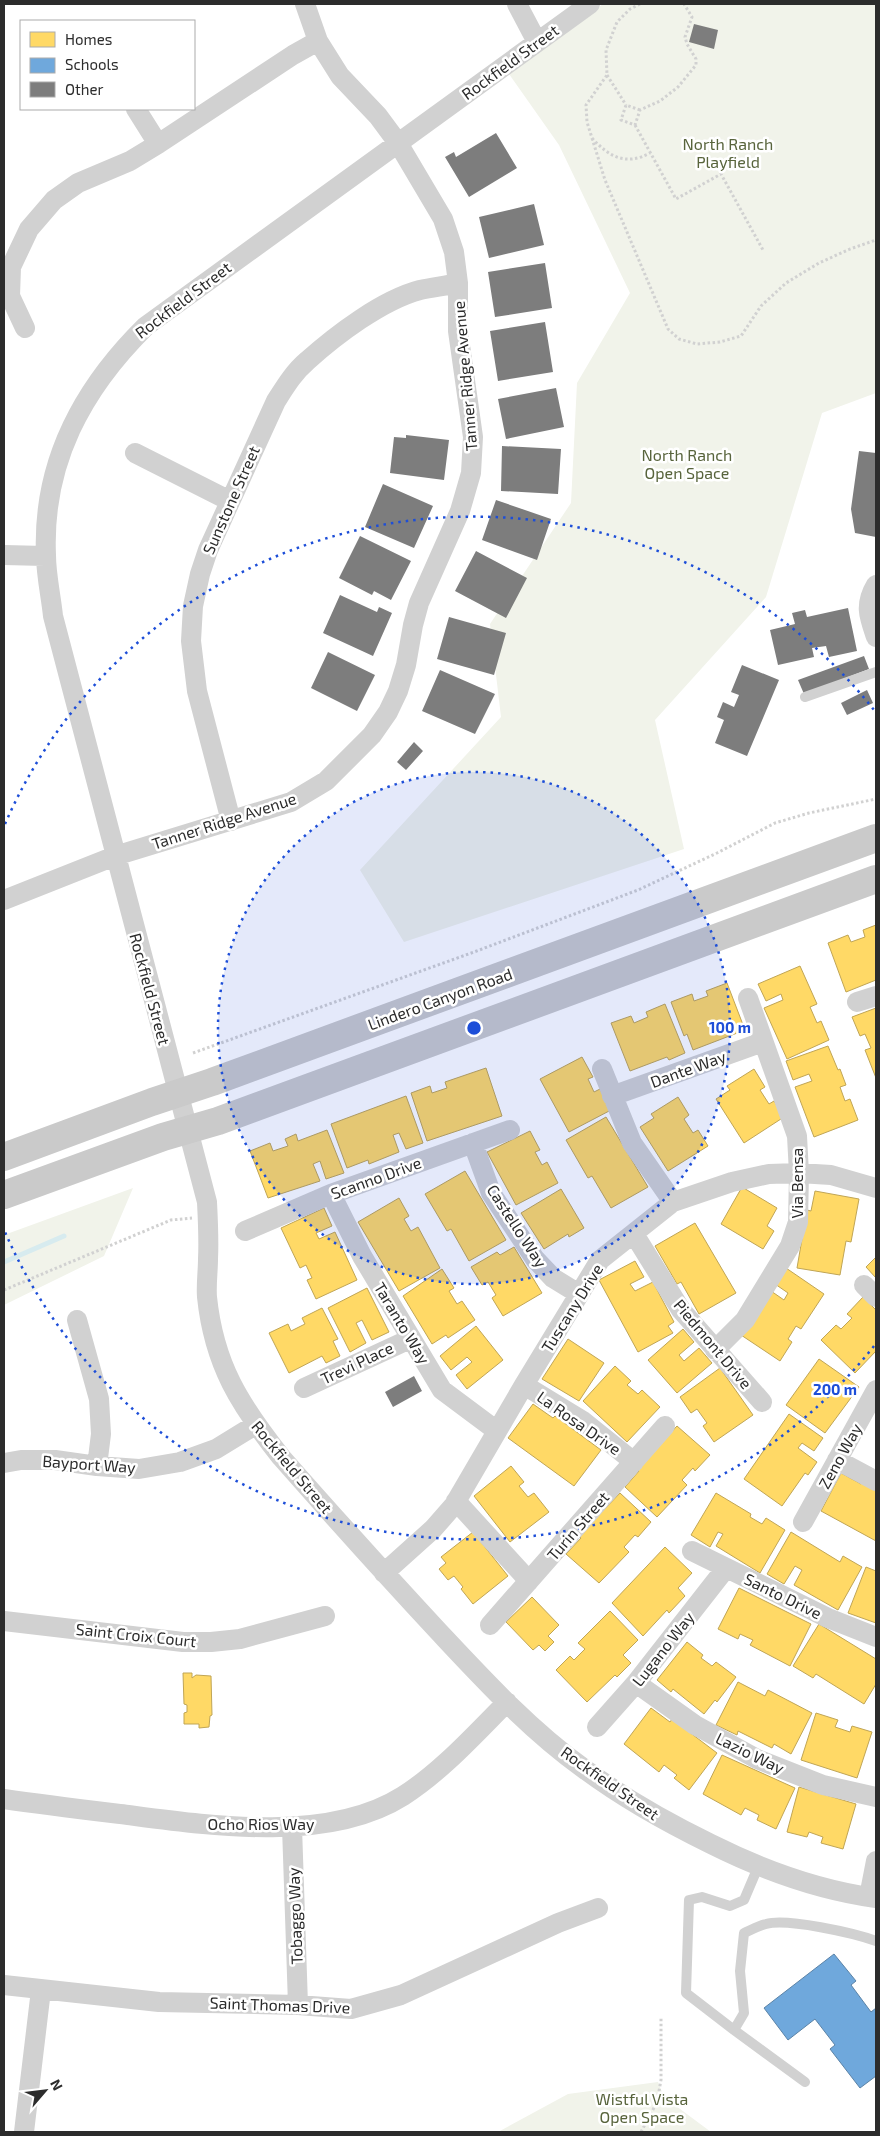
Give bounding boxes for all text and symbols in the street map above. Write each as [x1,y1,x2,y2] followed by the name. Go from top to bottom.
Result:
[20,20,195,110] legend
[458,20,562,103] street label: Rockfield Street
[65,30,112,48] text: Homes
[65,55,119,73] text: Schools
[65,80,104,98] text: Other
[683,134,773,171] park label: North Ranch Playfield
[131,257,234,342] street label: Rockfield Street
[448,300,481,452] street label: Tanner Ridge Avenue
[198,443,263,557] street label: Sunstone Street
[642,445,732,482] park label: North Ranch Open Space
[149,788,298,853] street label: Tanner Ridge Avenue
[126,931,175,1047] street label: Rockfield Street
[365,964,515,1034] street label: Lindero Canyon Road
[709,1018,751,1036] text: 100 m
[465,1019,483,1037] centre of rings
[647,1046,729,1091] street label: Dante Way
[787,1148,806,1218] street label: Via Bensa
[328,1152,424,1203] street label: Scanno Drive
[484,1181,552,1271] street label: Castello Way
[537,1260,606,1355] street label: Tuscany Drive
[371,1278,434,1367] street label: Taranto Way
[670,1295,756,1392] street label: Piedmont Drive
[317,1337,396,1388] street label: Trevi Place
[813,1380,857,1398] text: 200 m
[534,1387,625,1458] street label: La Rosa Drive
[248,1416,337,1517] street label: Rockfield Street
[814,1419,865,1492] street label: Zeno Way
[42,1451,137,1476] street label: Bayport Way
[543,1487,613,1564] street label: Turin Street
[741,1569,825,1622] street label: Santo Drive
[628,1607,698,1690] street label: Lugano Way
[75,1619,197,1650] street label: Saint Croix Court
[713,1728,788,1778] street label: Lazio Way
[558,1742,663,1823] street label: Rockfield Street
[207,1814,315,1833] street label: Ocho Rios Way
[283,1867,306,1965] street label: Tobaggo Way
[209,1993,351,2016] street label: Saint Thomas Drive
[20,2066,70,2116] north arrow
[47,2076,67,2093] text: N
[596,2089,688,2126] park label: Wistful Vista Open Space

